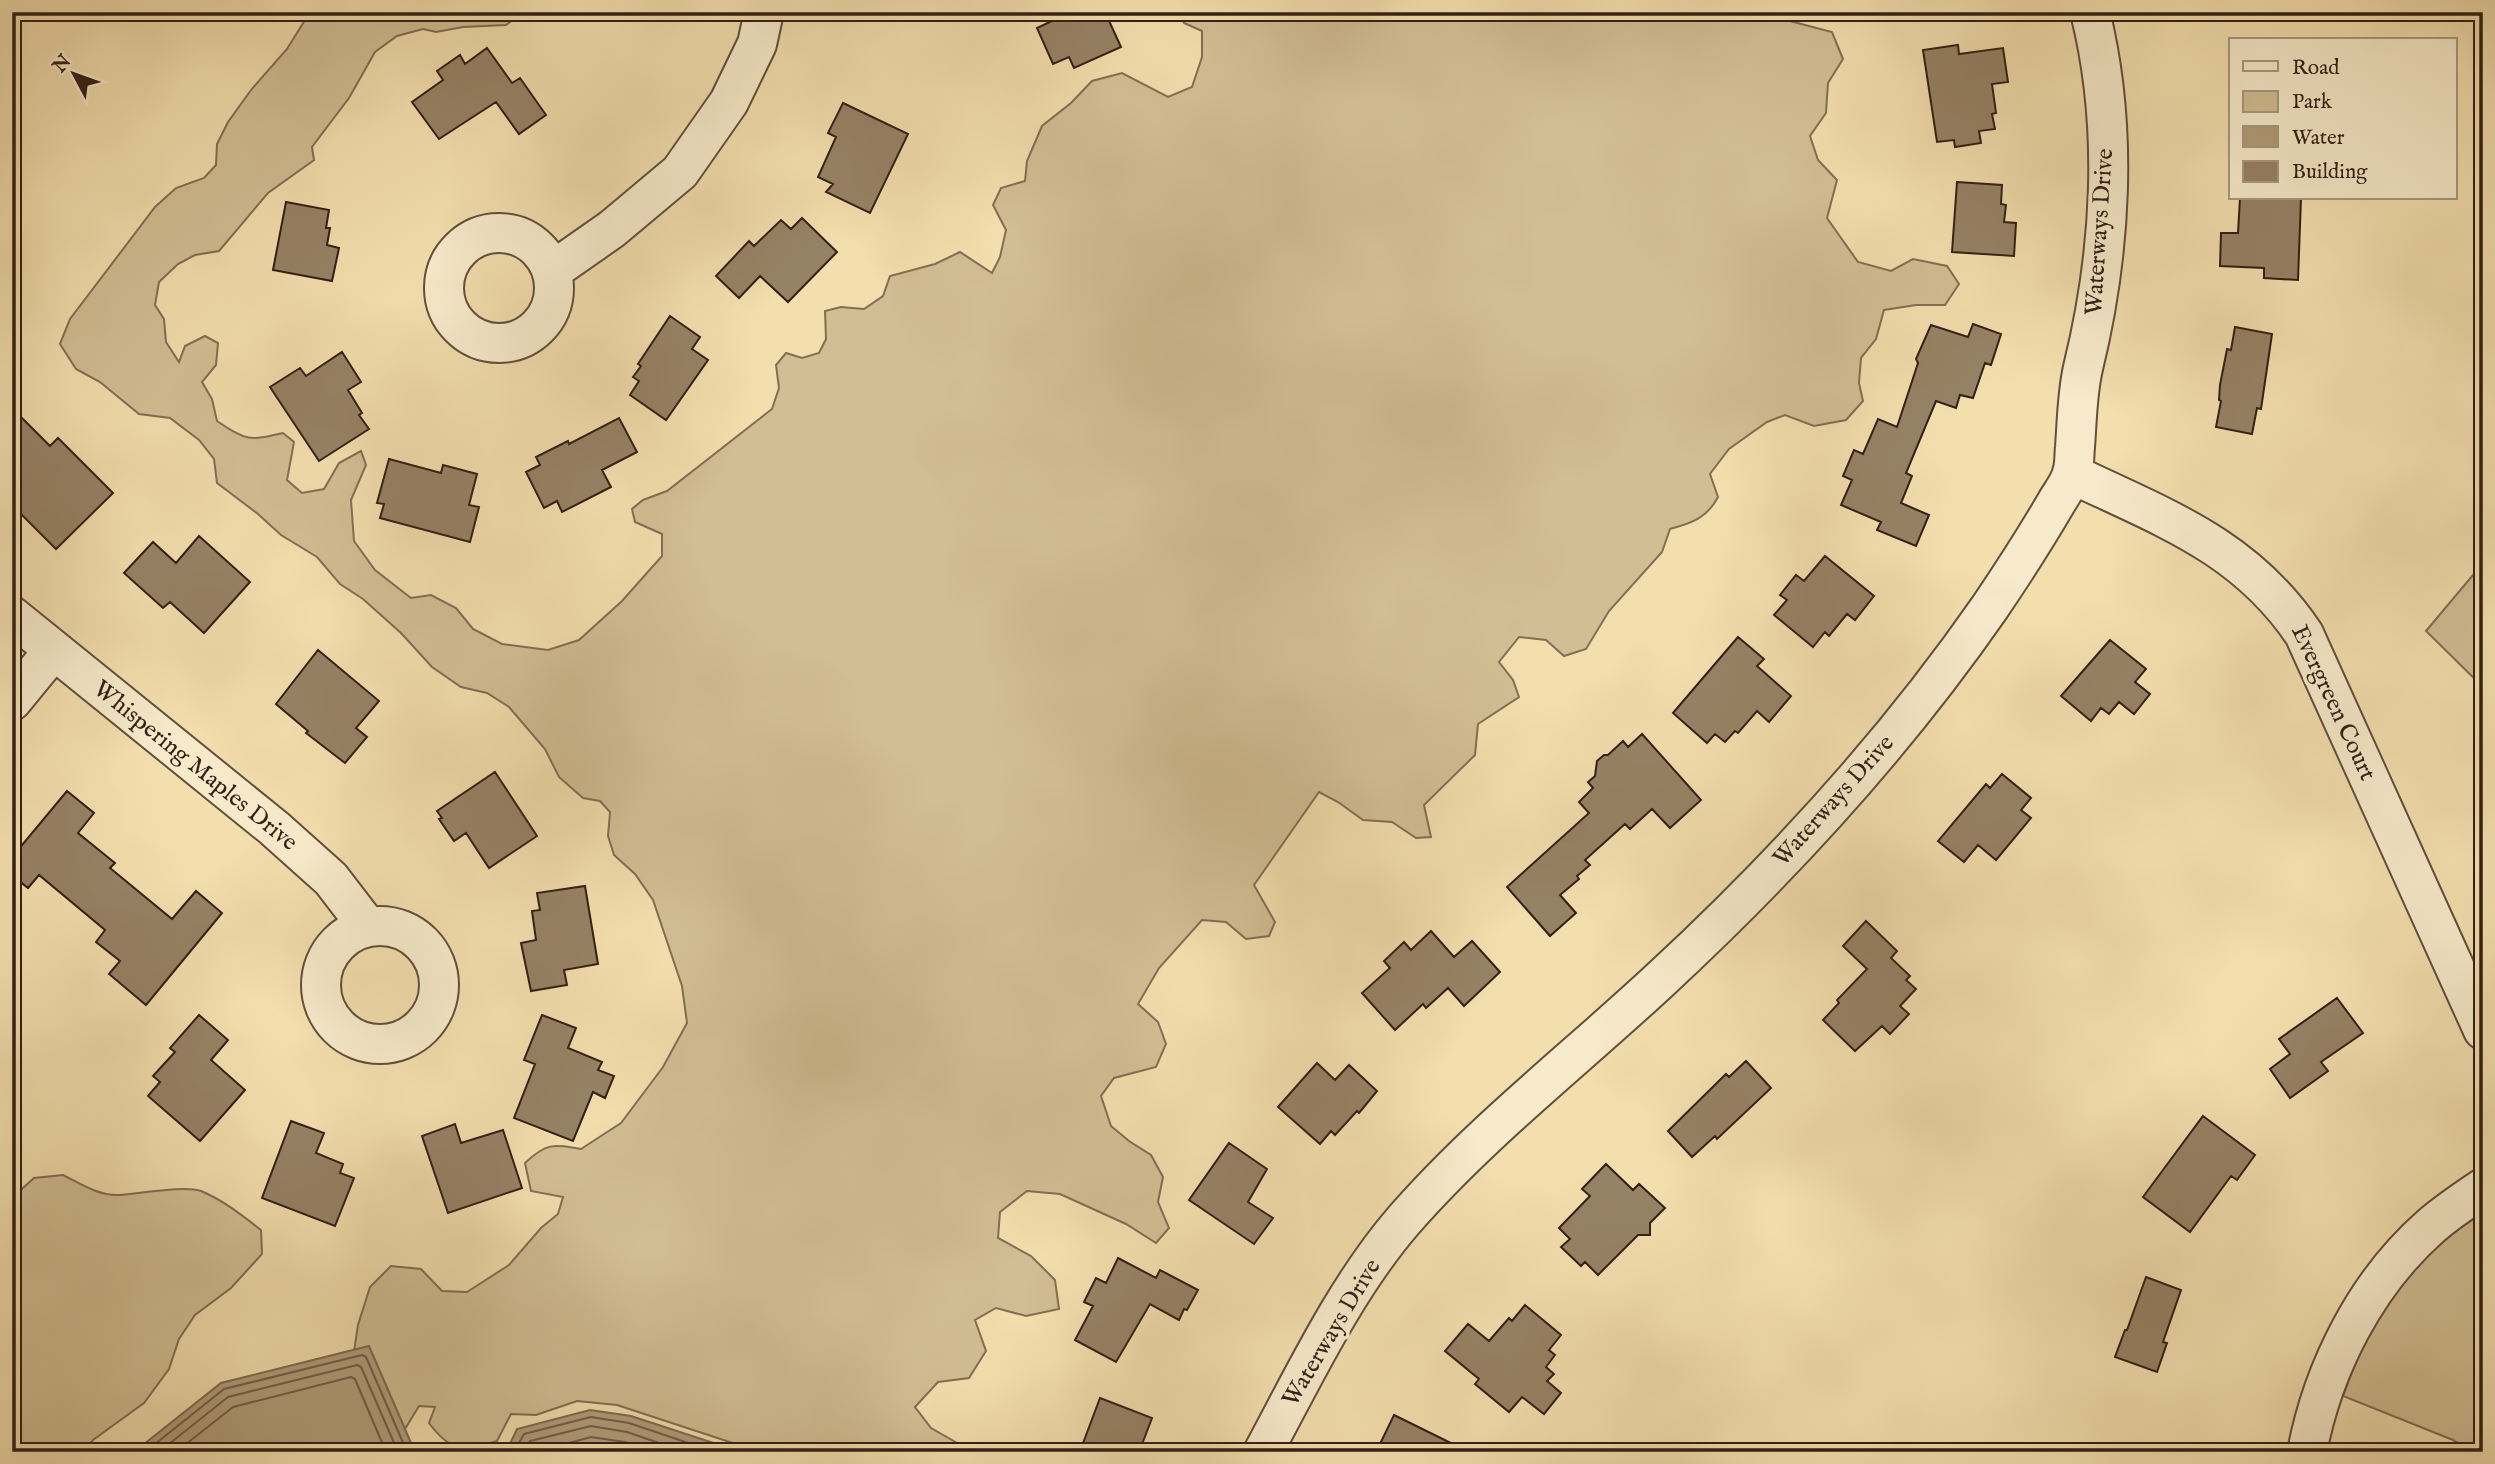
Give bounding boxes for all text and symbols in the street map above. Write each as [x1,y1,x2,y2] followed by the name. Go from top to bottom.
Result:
[38,38,108,108] north arrow
[2229,38,2456,200] legend
[48,50,77,79] text: N
[2292,55,2340,82] text: Road
[2292,89,2333,116] text: Park
[2292,125,2345,152] text: Water
[2079,148,2121,316] street label: Waterways Drive
[2292,159,2368,186] text: Building
[2283,620,2383,786] street label: Evergreen Court
[86,674,304,858] street label: Whispering Maples Drive
[1767,729,1901,873] street label: Waterways Drive
[1276,1253,1388,1413] street label: Waterways Drive

